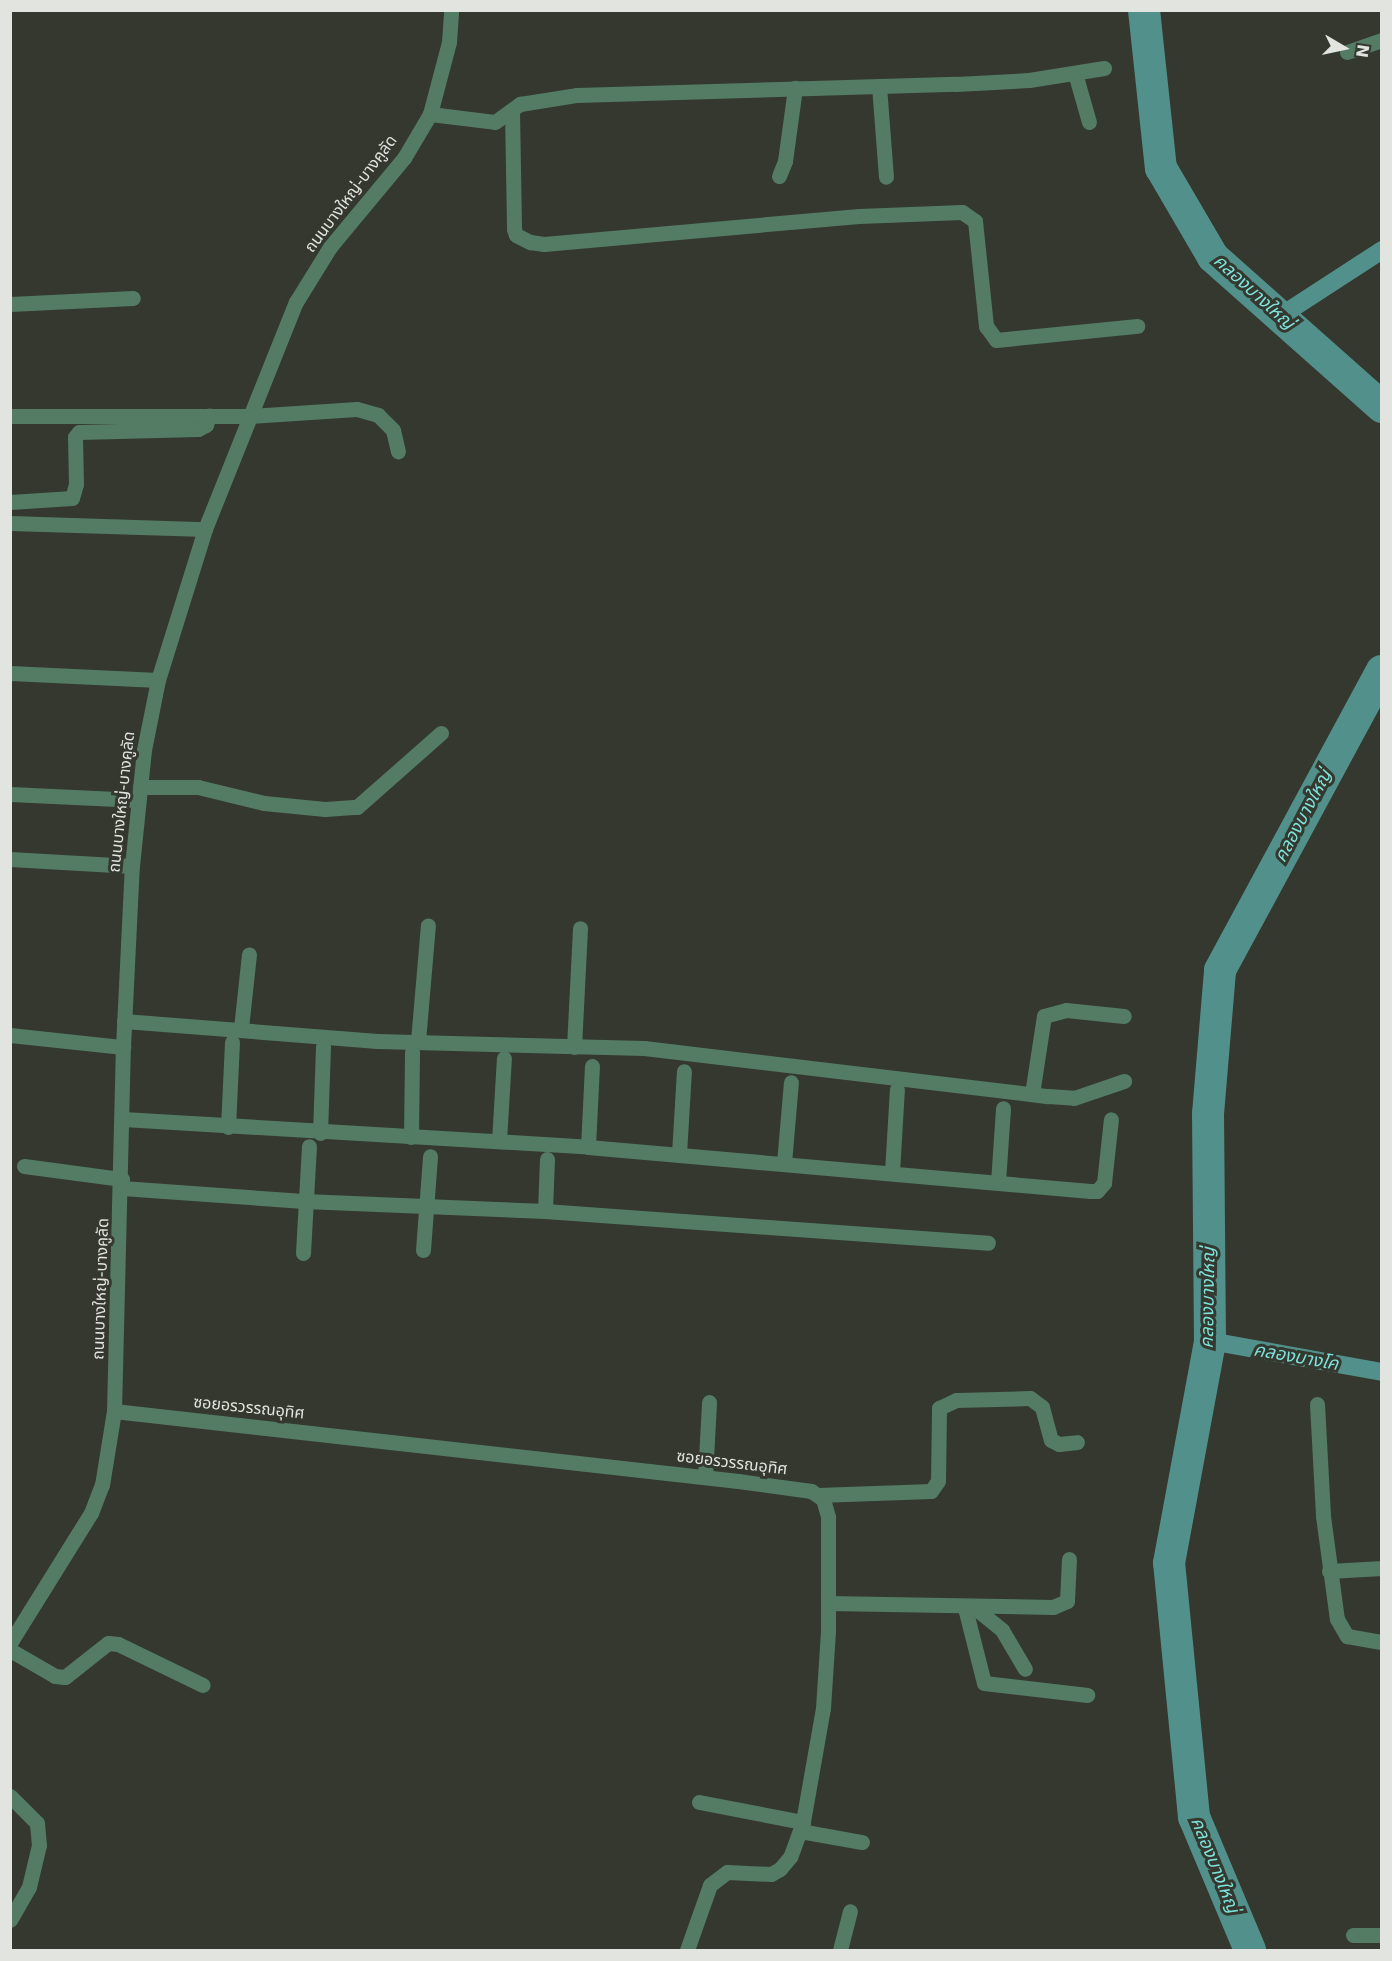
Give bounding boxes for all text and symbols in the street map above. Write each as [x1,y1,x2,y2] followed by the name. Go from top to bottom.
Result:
[1314,18,1374,78] north arrow
[1352,43,1373,59] text: N
[301,132,401,256] street label: ถนนบางใหญ่-บางคูลัด
[1209,250,1299,334] water label: คลองบางใหญ่
[105,730,139,874] street label: ถนนบางใหญ่-บางคูลัด
[1270,766,1336,866] water label: คลองบางใหญ่
[89,1218,113,1360] street label: ถนนบางใหญ่-บางคูลัด
[1196,1247,1220,1349] water label: คลองบางใหญ่
[1252,1339,1340,1375] water label: คลองบางโค
[193,1393,305,1423] street label: ซอยอรวรรณอุทิศ
[675,1447,789,1479] street label: ซอยอรวรรณอุทิศ
[1186,1814,1244,1916] water label: คลองบางใหญ่

